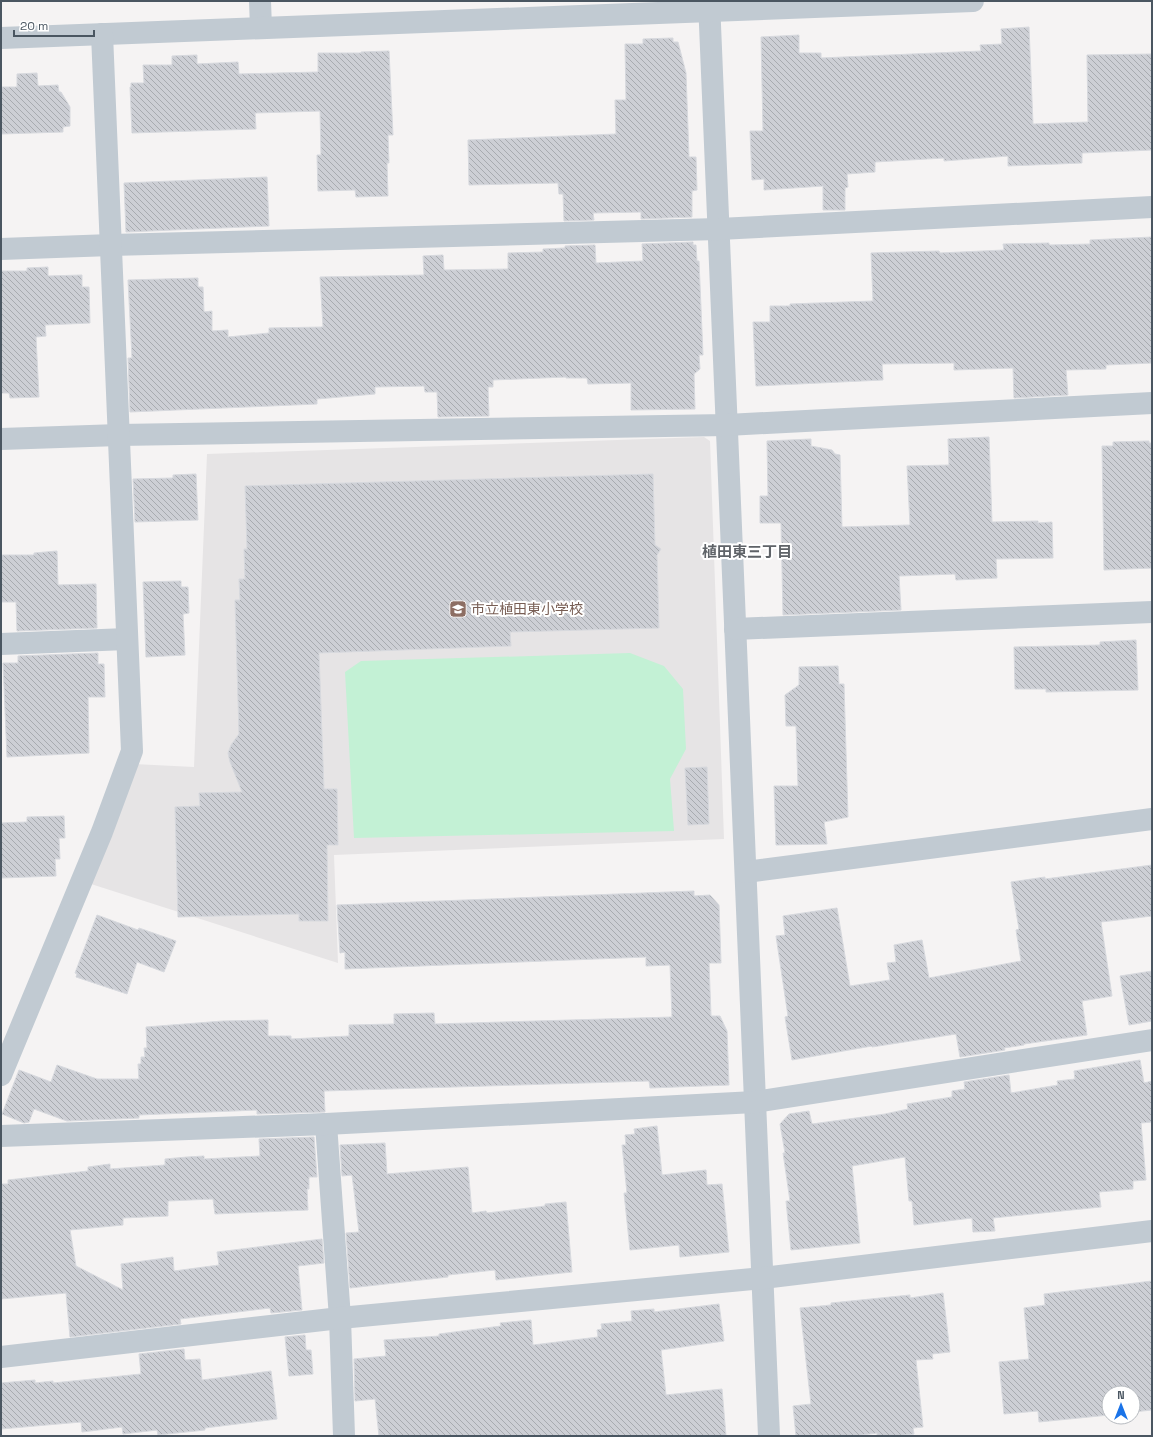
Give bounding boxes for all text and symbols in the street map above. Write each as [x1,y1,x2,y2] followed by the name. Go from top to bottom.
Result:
[14,12,94,38] scale bar
[20,18,48,34] text: 20 m
[702,542,792,561] district label: 植田東三丁目
[448,599,468,619] school or university icon: 市立植田東小学校
[471,600,583,618] place label: 市立植田東小学校
[1101,1385,1141,1425] north arrow
[1117,1388,1125,1402] text: N

